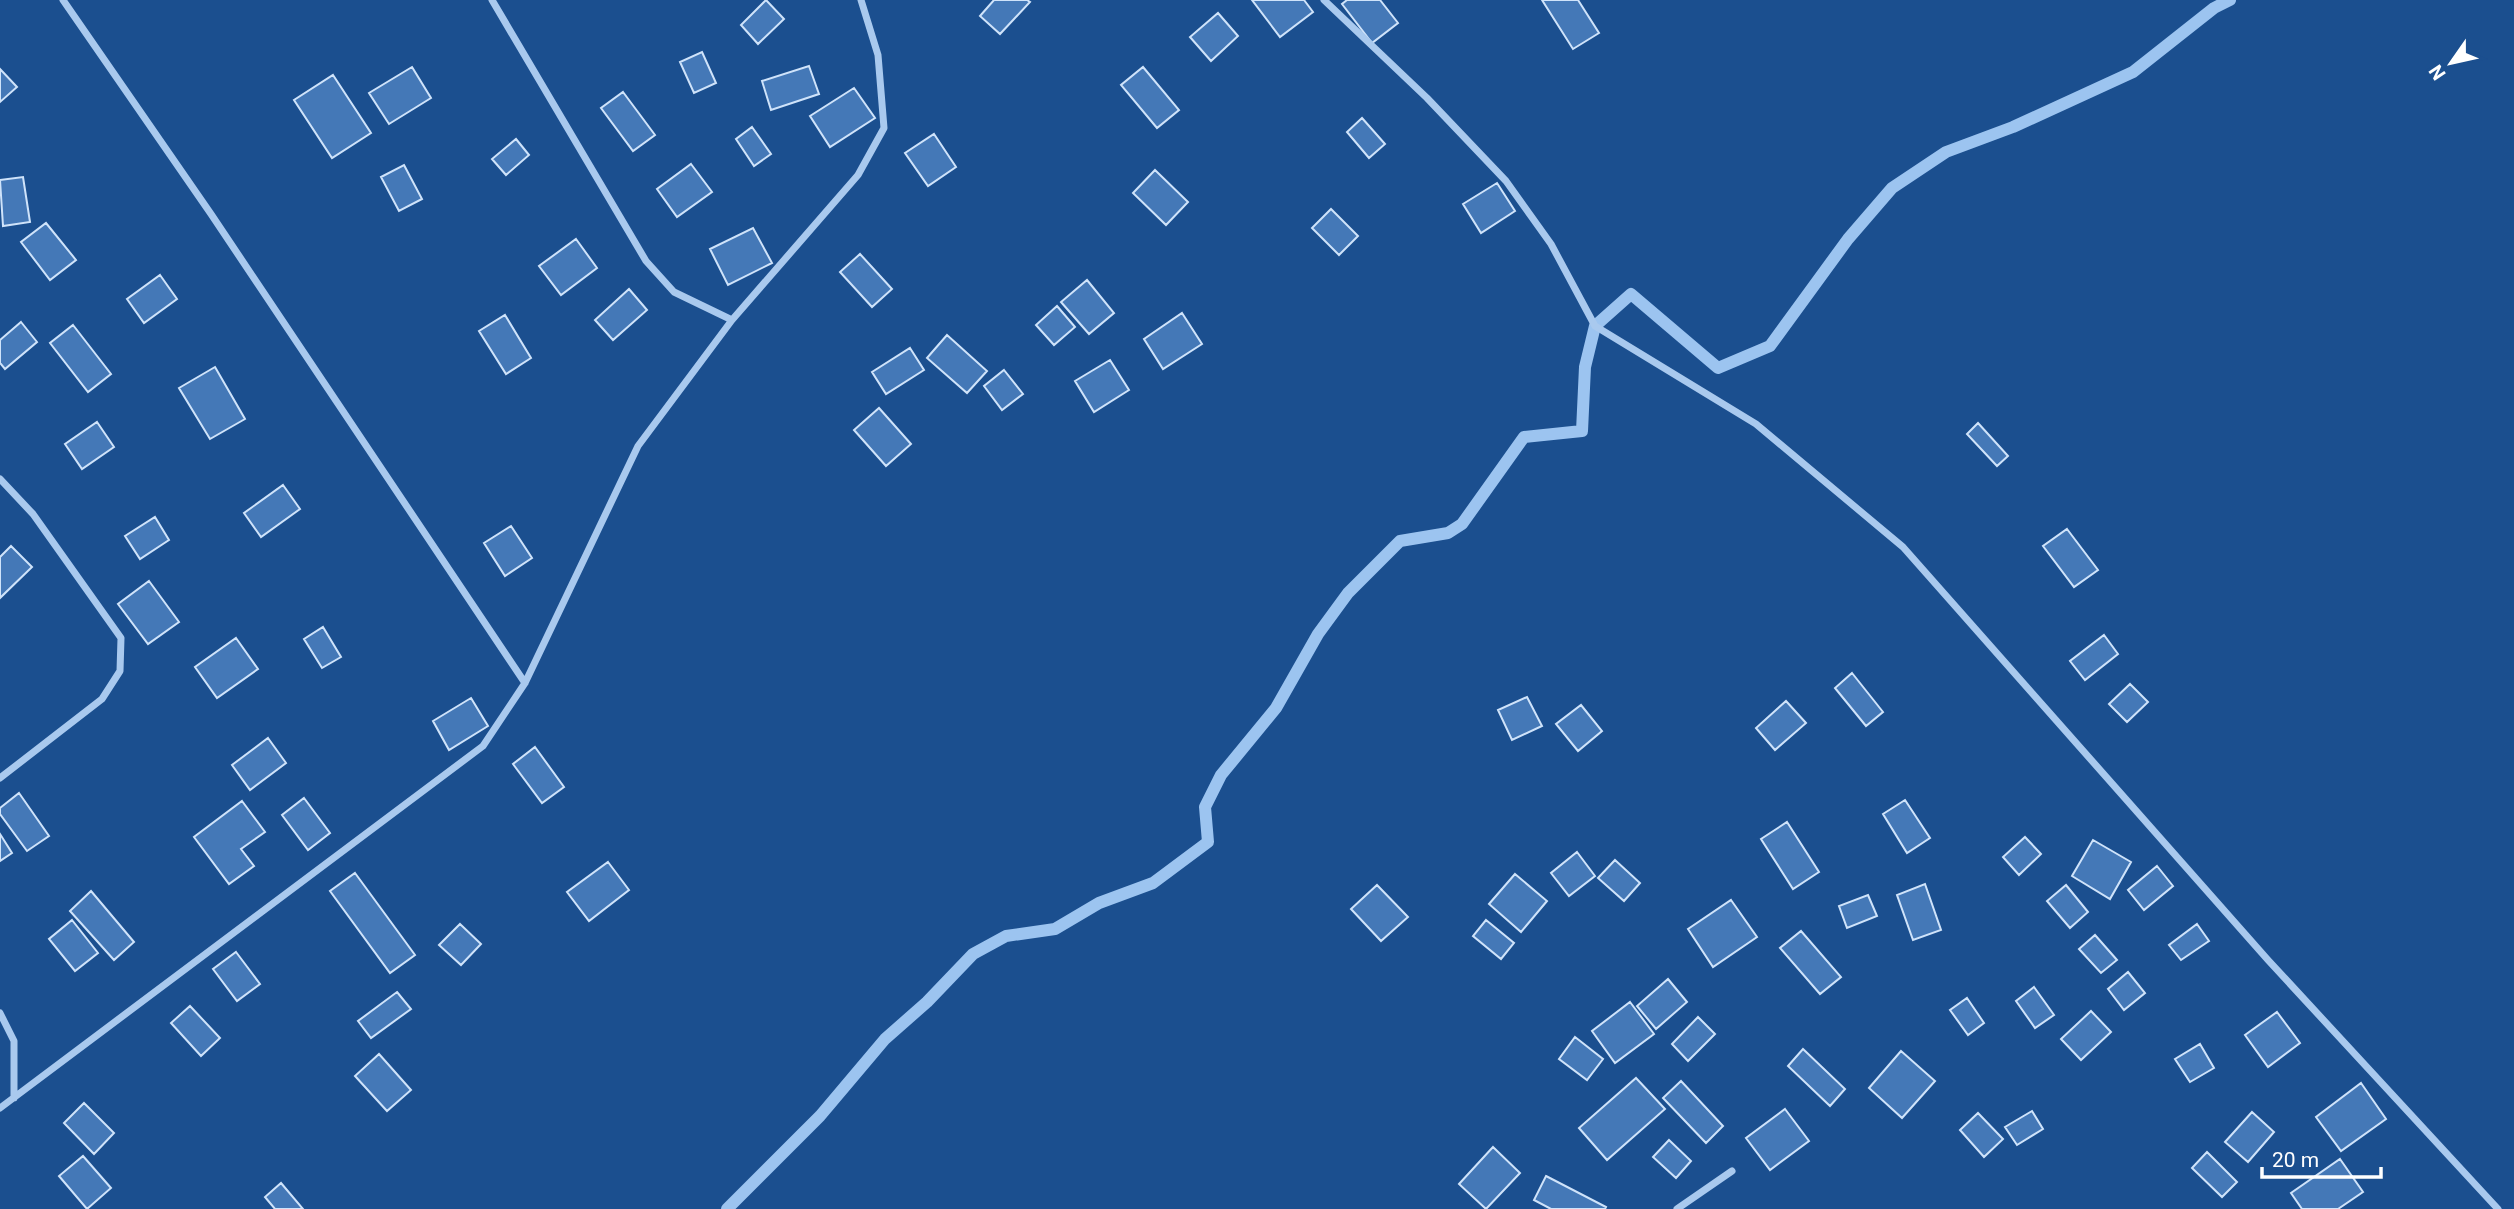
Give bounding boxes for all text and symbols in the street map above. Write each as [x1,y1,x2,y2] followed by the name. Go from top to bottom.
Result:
[2416,28,2486,98] north arrow
[2424,60,2451,84] text: N
[2262,1136,2381,1180] scale bar
[2272,1148,2319,1172] text: 20 m

